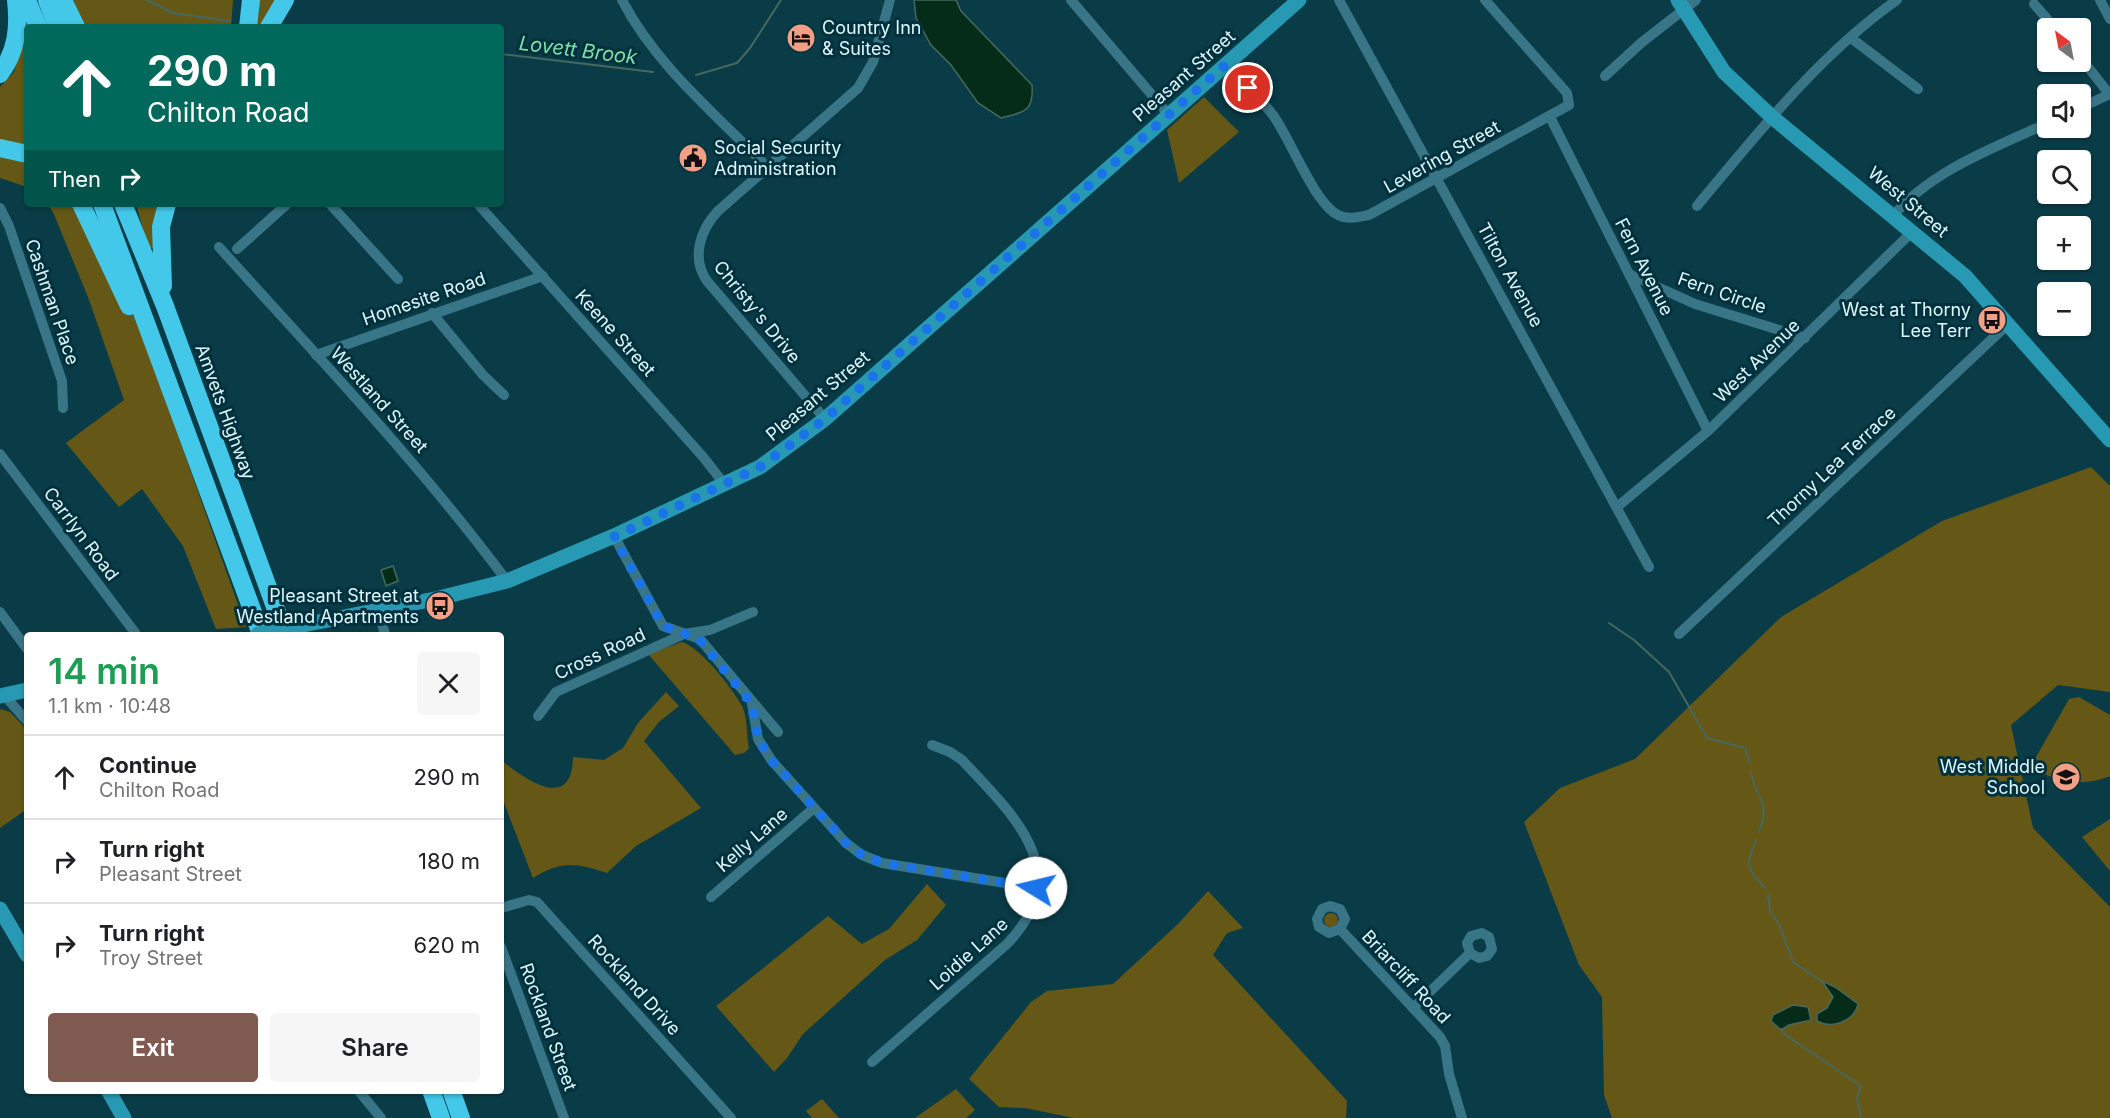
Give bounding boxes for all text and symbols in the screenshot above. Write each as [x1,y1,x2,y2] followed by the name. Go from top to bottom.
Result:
[822,17,921,59] place label: Country Inn & Suites
[2037,18,2091,72] north arrow
[2037,18,2091,336] map controls
[785,22,817,54] hotel icon: Country Inn & Suites
[1128,25,1239,126] street label: Pleasant Street
[518,31,639,69] water label: Lovett Brook
[147,45,277,96] text: 290 m
[48,48,126,126] icon: ahead
[1222,62,1273,113] pin
[1231,71,1264,104] icon: arrive
[2037,84,2091,138] button: sound
[147,96,310,129] text: Chilton Road
[1380,116,1504,197] street label: Levering Street
[714,137,841,179] place label: Social Security Administration
[677,142,709,174] public building icon: Social Security Administration
[2037,150,2091,204] button: search
[113,162,146,195] icon: right
[1864,162,1953,241] street label: West Street
[48,166,101,192] text: Then
[1611,215,1678,319] street label: Fern Avenue
[2037,216,2091,270] button: +
[1473,219,1548,331] street label: Tilton Avenue
[21,236,84,368] street label: Cashman Place
[710,256,805,367] street label: Christy's Drive
[359,268,488,329] street label: Homesite Road
[1675,268,1769,317] street label: Fern Circle
[2037,282,2091,336] button: −
[571,285,660,380] street label: Keene Street
[1842,299,1971,341] place label: West at Thorny Lee Terr
[1976,304,2008,336] bus stop icon: West at Thorny Lee Terr
[1709,315,1804,407] street label: West Avenue
[191,341,260,482] street label: Amvets Highway
[327,343,432,457] street label: Westland Street
[762,346,874,445] street label: Pleasant Street
[1763,402,1900,531] street label: Thorny Lea Terrace
[40,483,123,584] street label: Carrlyn Road
[236,585,419,627] place label: Pleasant Street at Westland Apartments
[424,590,456,622] bus stop icon: Pleasant Street at Westland Apartments
[551,623,649,684] street label: Cross Road
[48,649,160,693] text: 14 min
[417,652,480,715] button: close
[48,694,171,718] text: 1.1 km · 10:48
[99,752,197,778] text: Continue
[1940,756,2045,798] place label: West Middle School
[48,761,81,794] icon: ahead
[2050,761,2082,793] school or university icon: West Middle School
[414,764,480,790] text: 290 m
[99,778,219,802] text: Chilton Road
[712,803,791,876] street label: Kelly Lane
[99,836,205,862] text: Turn right
[48,845,81,878] icon: right
[418,848,480,874] text: 180 m
[1004,856,1068,920] position arrow
[99,862,242,886] text: Pleasant Street
[925,913,1012,994] street label: Loidie Lane
[99,920,205,946] text: Turn right
[1358,926,1455,1028] street label: Briarcliff Road
[48,929,81,962] icon: right
[584,930,685,1039] street label: Rockland Drive
[414,932,480,958] text: 620 m
[99,946,203,970] text: Troy Street
[516,960,581,1094] street label: Rockland Street
[48,1013,258,1082] button: Exit
[270,1013,480,1082] button: Share

